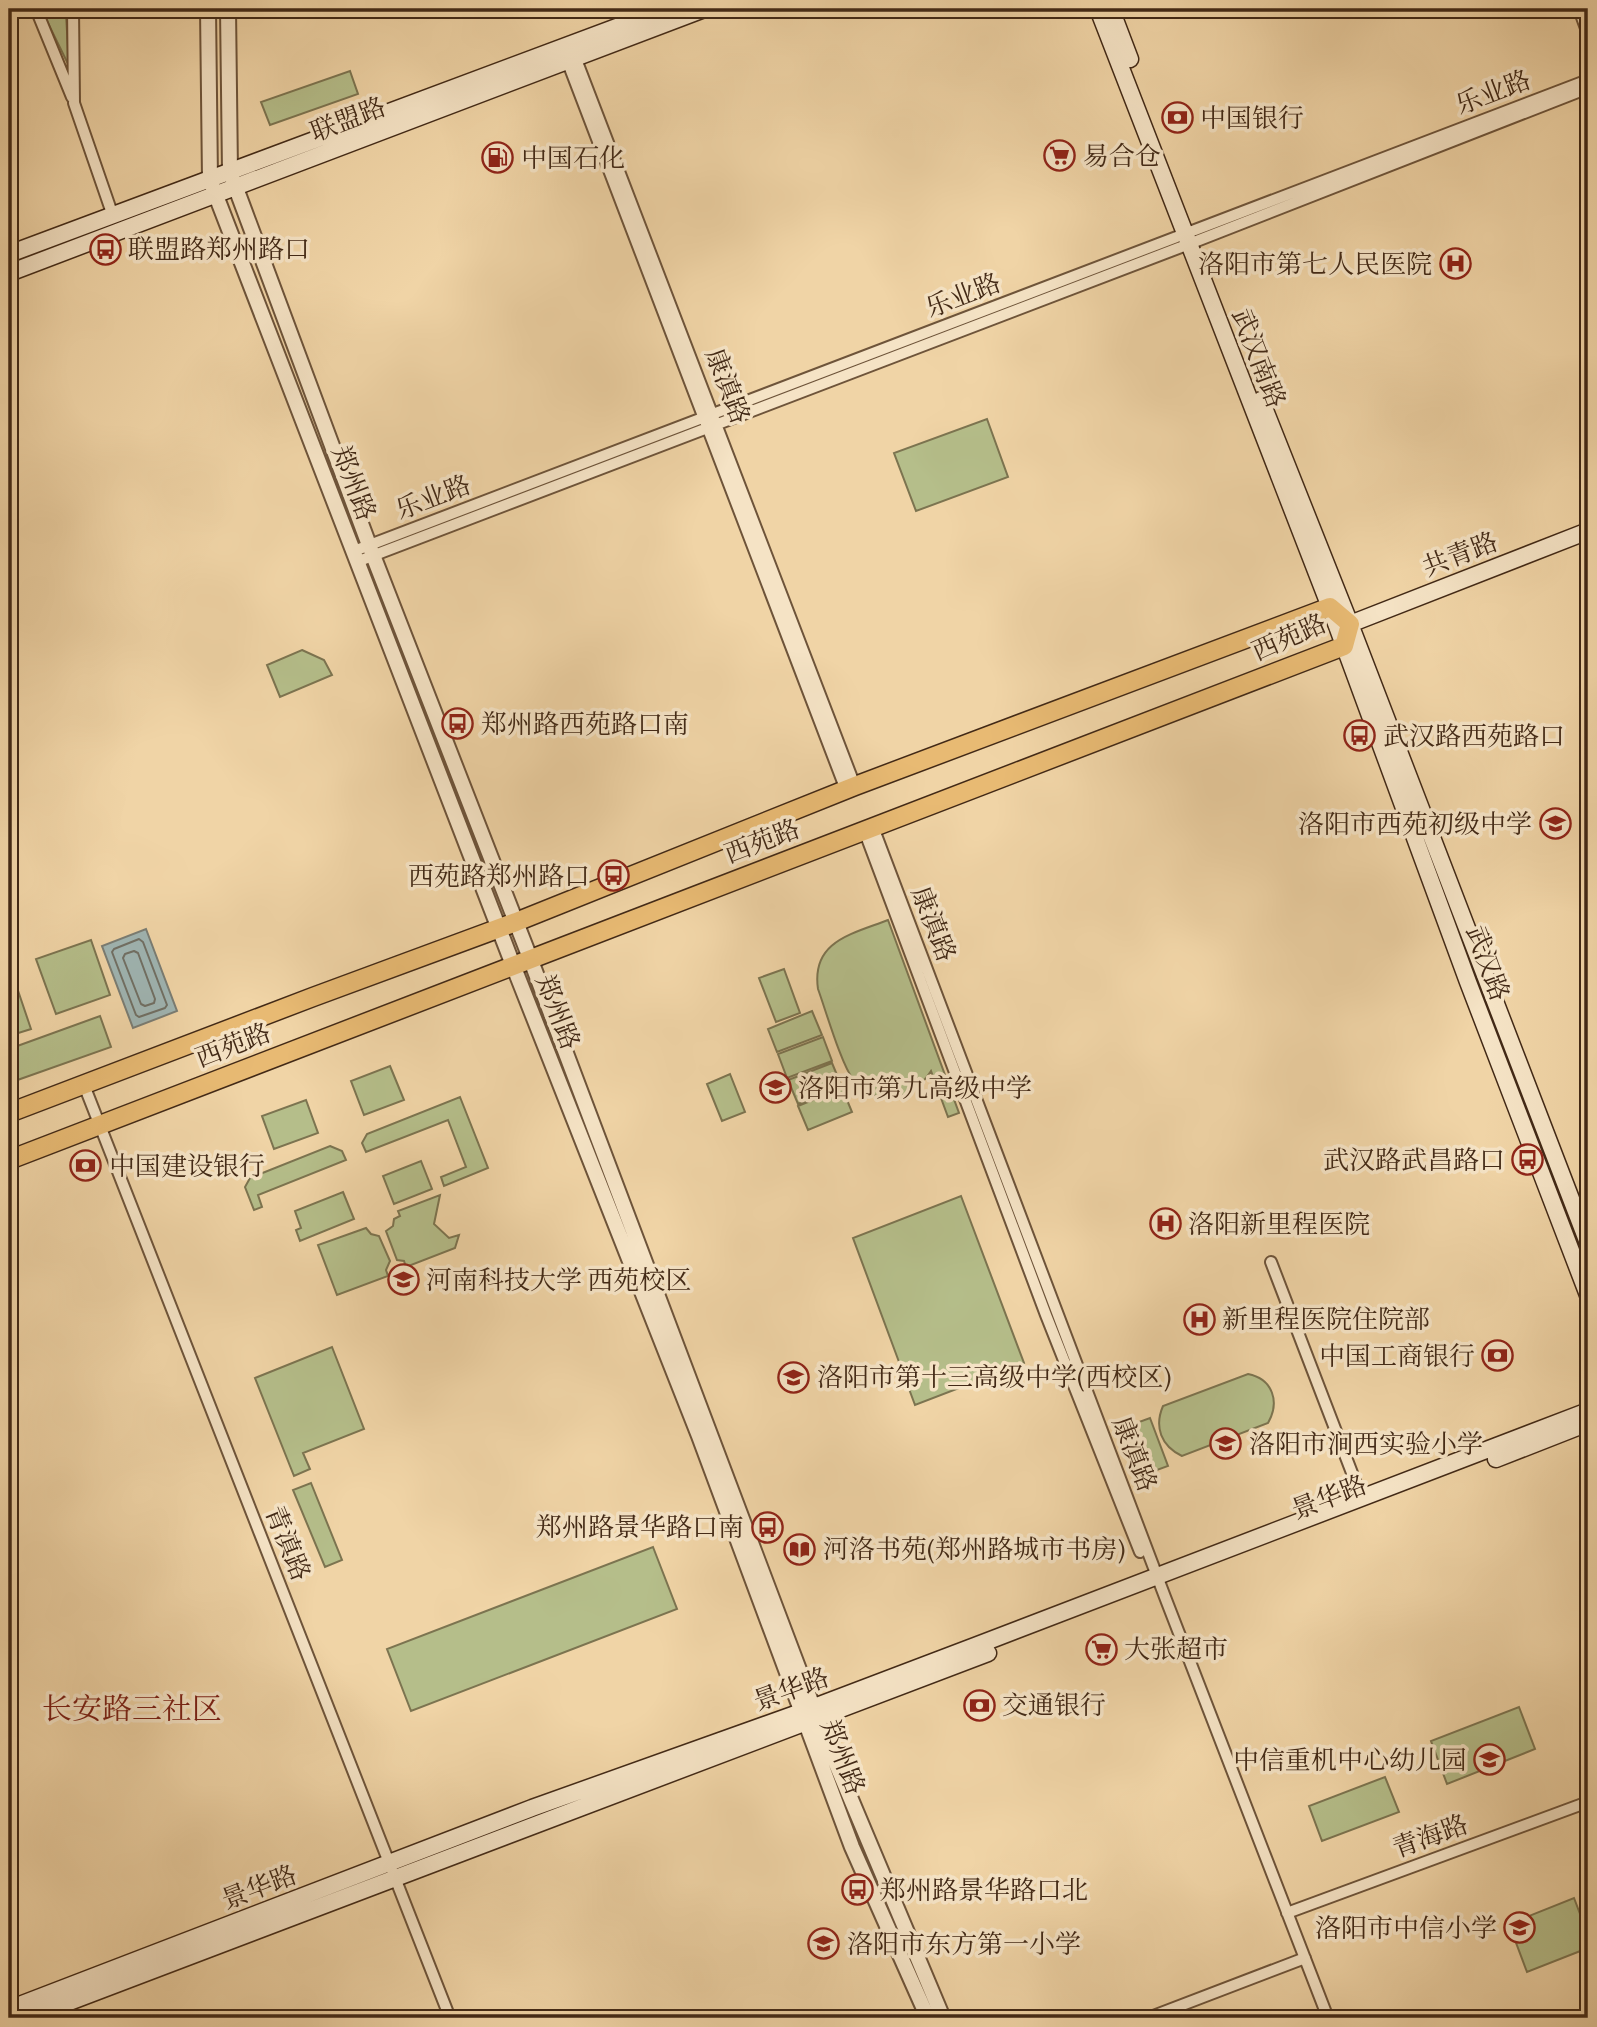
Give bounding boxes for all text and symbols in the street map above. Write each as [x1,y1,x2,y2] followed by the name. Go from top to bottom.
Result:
[1450,62,1536,122] street label: 乐业路
[305,89,391,149] street label: 联盟路
[1160,101,1194,135] bank icon: 中国银行
[1200,101,1304,135] place label: 中国银行
[1043,139,1077,173] supermarket icon: 易合仓
[1083,139,1161,173] place label: 易合仓
[481,141,515,175] fuel station icon: 中国石化
[521,141,625,175] place label: 中国石化
[88,232,122,266] bus stop icon: 联盟路郑州路口
[128,232,310,266] place label: 联盟路郑州路口
[1198,247,1432,281] place label: 洛阳市第七人民医院
[1438,247,1472,281] hospital icon: 洛阳市第七人民医院
[920,265,1006,325] street label: 乐业路
[1224,303,1294,413] street label: 武汉南路
[698,343,758,429] street label: 康滇路
[324,440,384,526] street label: 郑州路
[390,467,476,527] street label: 乐业路
[1417,524,1503,584] street label: 共青路
[1246,606,1332,668] street label: 西苑路
[441,707,475,741] bus stop icon: 郑州路西苑路口南
[481,707,689,741] place label: 郑州路西苑路口南
[1343,719,1377,753] bus stop icon: 武汉路西苑路口
[1383,719,1565,753] place label: 武汉路西苑路口
[1298,807,1532,841] place label: 洛阳市西苑初级中学
[1538,807,1572,841] school or university icon: 洛阳市西苑初级中学
[719,811,805,871] street label: 西苑路
[408,859,590,893] place label: 西苑路郑州路口
[596,859,630,893] bus stop icon: 西苑路郑州路口
[904,881,964,967] street label: 康滇路
[1459,921,1517,1005] street label: 武汉路
[528,969,588,1055] street label: 郑州路
[190,1015,276,1075] street label: 西苑路
[758,1071,792,1105] school or university icon: 洛阳市第九高级中学
[798,1071,1032,1105] place label: 洛阳市第九高级中学
[1323,1143,1505,1177] place label: 武汉路武昌路口
[1511,1143,1545,1177] bus stop icon: 武汉路武昌路口
[69,1149,103,1183] bank icon: 中国建设银行
[109,1149,265,1183] place label: 中国建设银行
[1148,1207,1182,1241] hospital icon: 洛阳新里程医院
[1188,1207,1370,1241] place label: 洛阳新里程医院
[386,1263,420,1297] school or university icon: 河南科技大学 西苑校区
[426,1263,691,1297] place label: 河南科技大学 西苑校区
[1182,1302,1216,1336] hospital icon: 新里程医院住院部
[1222,1302,1430,1336] place label: 新里程医院住院部
[1319,1339,1475,1373] place label: 中国工商银行
[1481,1339,1515,1373] bank icon: 中国工商银行
[777,1360,811,1394] school or university icon: 洛阳市第十三高级中学(西校区)
[817,1360,1171,1394] place label: 洛阳市第十三高级中学(西校区)
[1105,1411,1165,1497] street label: 康滇路
[1209,1427,1243,1461] school or university icon: 洛阳市涧西实验小学
[1249,1427,1483,1461] place label: 洛阳市涧西实验小学
[1286,1467,1372,1527] street label: 景华路
[258,1500,318,1586] street label: 青滇路
[536,1510,744,1544] place label: 郑州路景华路口南
[750,1510,784,1544] bus stop icon: 郑州路景华路口南
[783,1532,817,1566] library icon: 河洛书苑(郑州路城市书房)
[823,1532,1125,1566] place label: 河洛书苑(郑州路城市书房)
[1084,1632,1118,1666] supermarket icon: 大张超市
[1124,1632,1228,1666] place label: 大张超市
[749,1660,833,1718] street label: 景华路
[962,1688,996,1722] bank icon: 交通银行
[1002,1688,1106,1722] place label: 交通银行
[42,1689,222,1728] district label: 长安路三社区
[813,1714,873,1800] street label: 郑州路
[1233,1743,1467,1777] place label: 中信重机中心幼儿园
[1473,1743,1507,1777] school or university icon: 中信重机中心幼儿园
[1388,1807,1472,1865] street label: 青海路
[216,1857,302,1917] street label: 景华路
[840,1873,874,1907] bus stop icon: 郑州路景华路口北
[880,1873,1088,1907] place label: 郑州路景华路口北
[1315,1911,1497,1945] place label: 洛阳市中信小学
[1503,1911,1537,1945] school or university icon: 洛阳市中信小学
[807,1927,841,1961] school or university icon: 洛阳市东方第一小学
[847,1927,1081,1961] place label: 洛阳市东方第一小学

